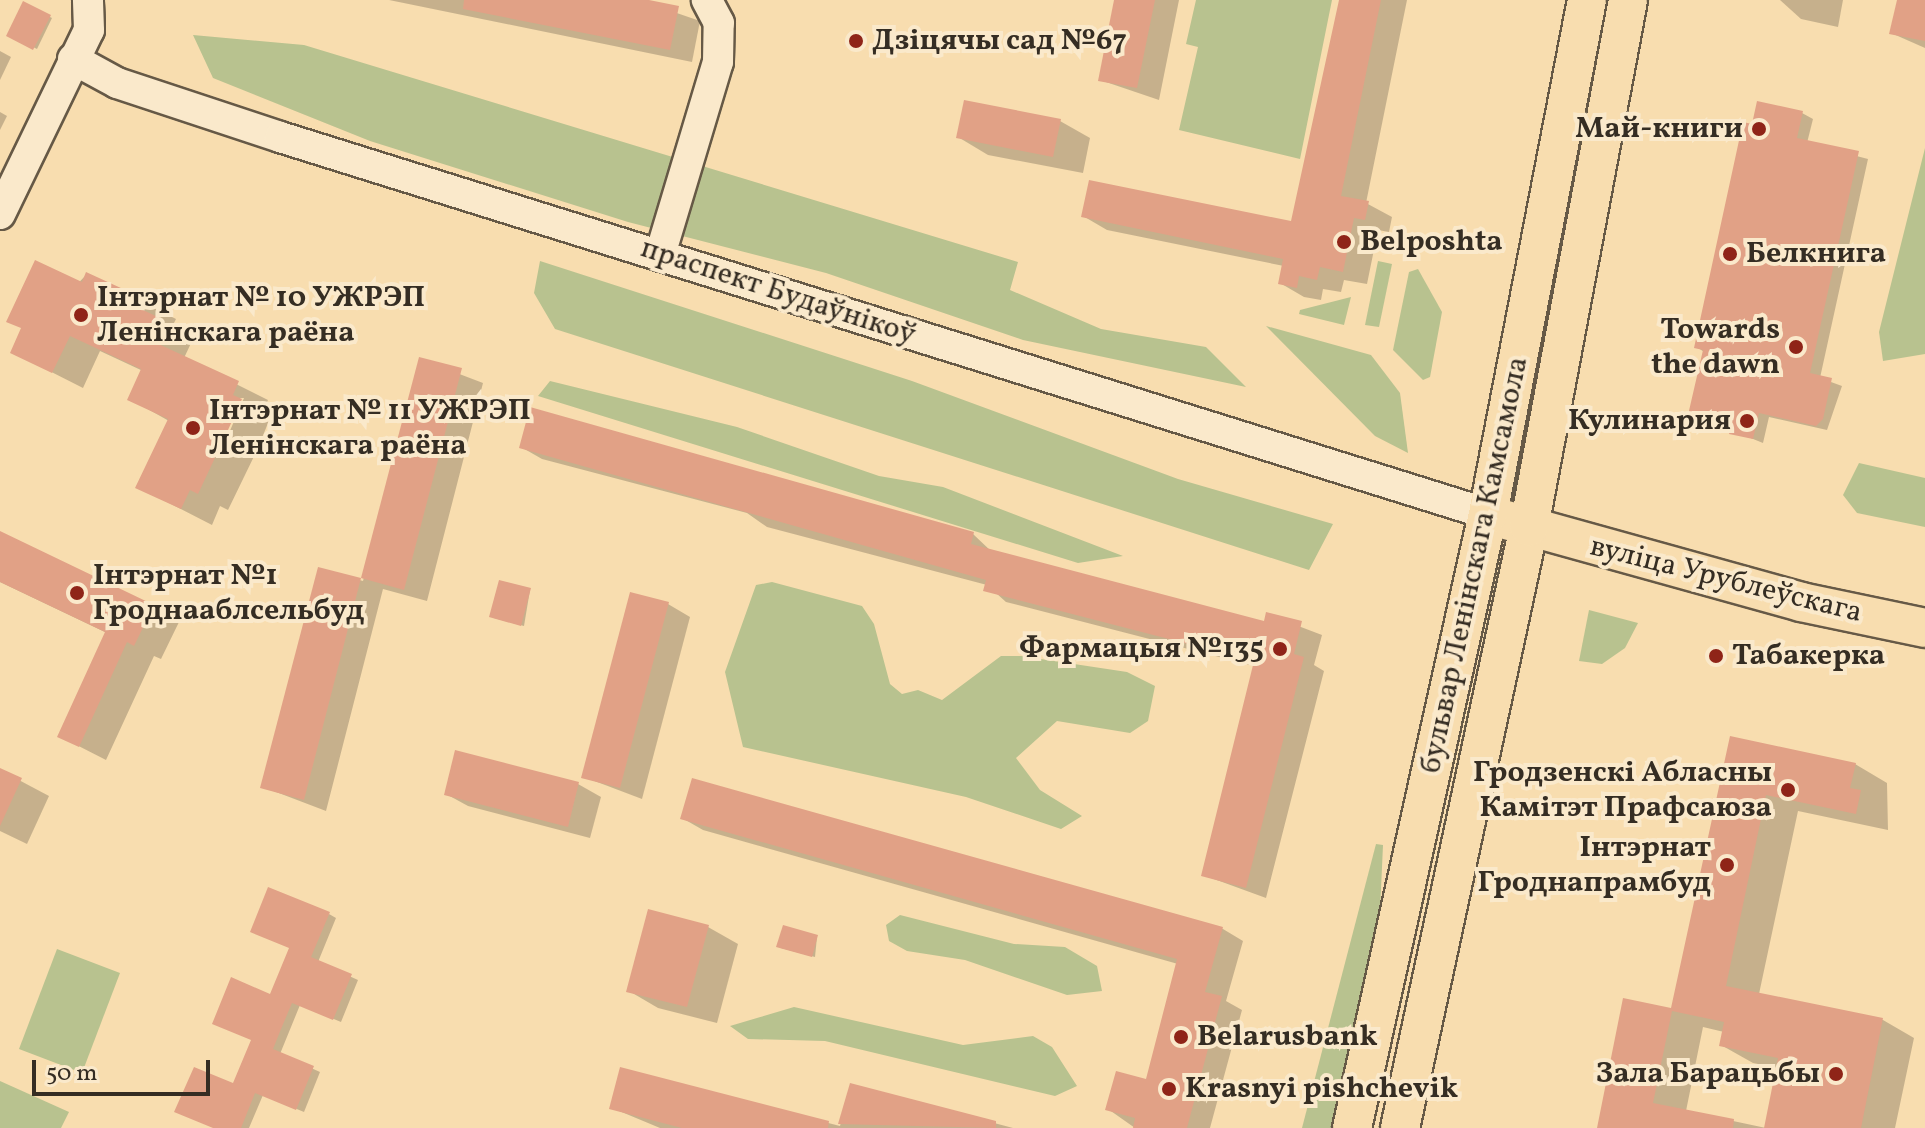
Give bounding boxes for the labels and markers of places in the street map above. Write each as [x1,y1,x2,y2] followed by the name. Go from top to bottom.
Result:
[872,23,1127,59] place label: Дзіцячы сад №67
[847,32,865,50] marker: Дзіцячы сад №67
[1575,111,1743,147] place label: Май-книги
[1750,120,1768,138] marker: Май-книги
[1360,224,1503,260] place label: Belposhta
[1335,233,1353,251] marker: Belposhta
[1746,236,1886,272] place label: Белкнига
[1721,245,1739,263] marker: Белкнига
[97,280,425,350] place label: Інтэрнат № 10 УЖРЭП Ленінскага раёна
[72,306,90,324] marker: Інтэрнат № 10 УЖРЭП Ленінскага раёна
[1651,312,1780,382] place label: Towards the dawn
[1787,338,1805,356] marker: Towards the dawn
[209,393,531,464] place label: Інтэрнат № 11 УЖРЭП Ленінскага раёна
[1568,403,1731,439] place label: Кулинария
[1738,412,1756,430] marker: Кулинария
[184,419,202,437] marker: Інтэрнат № 11 УЖРЭП Ленінскага раёна
[93,558,364,628] place label: Інтэрнат №1 Гроднааблсельбуд
[68,584,86,602] marker: Інтэрнат №1 Гроднааблсельбуд
[1019,631,1264,667] place label: Фармацыя №135
[1732,638,1885,674] place label: Табакерка
[1271,640,1289,658] marker: Фармацыя №135
[1707,647,1725,665] marker: Табакерка
[1473,755,1772,826] place label: Гродзенскі Абласны Камітэт Прафсаюза
[1779,781,1797,799] marker: Гродзенскі Абласны Камітэт Прафсаюза
[1477,830,1711,900] place label: Інтэрнат Гроднапрамбуд
[1718,856,1736,874] marker: Інтэрнат Гроднапрамбуд
[1197,1019,1378,1055] place label: Belarusbank
[1172,1028,1190,1046] marker: Belarusbank
[1596,1056,1820,1092] place label: Зала Барацьбы
[1827,1065,1845,1083] marker: Зала Барацьбы
[1185,1071,1458,1107] place label: Krasnyi pishchevik
[1160,1080,1178,1098] marker: Krasnyi pishchevik

